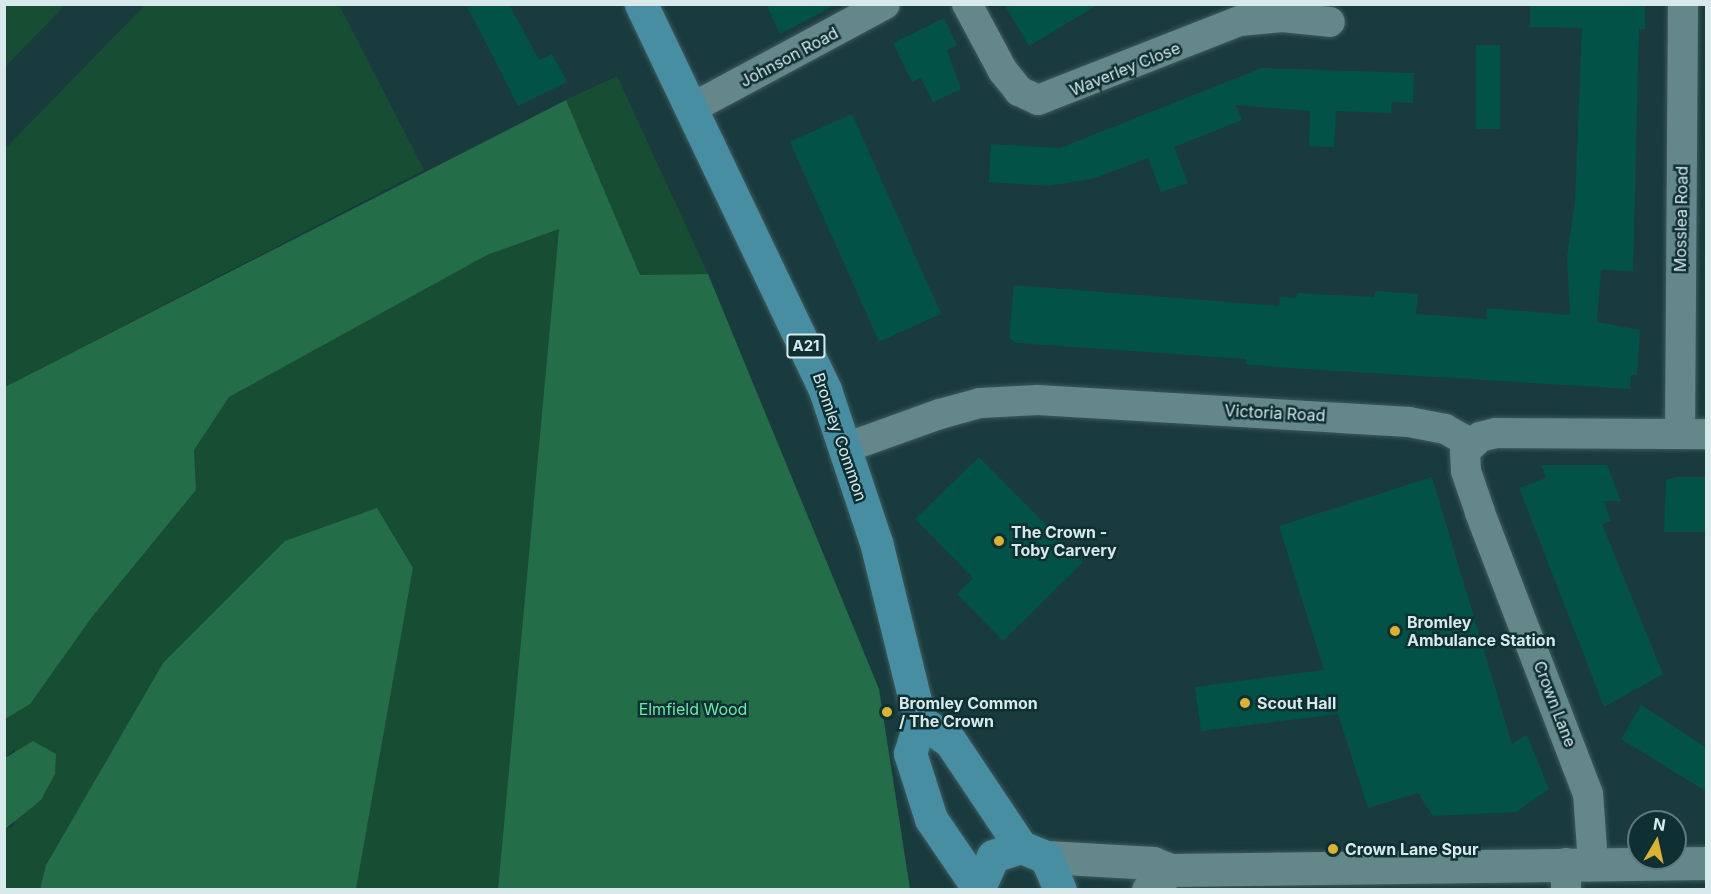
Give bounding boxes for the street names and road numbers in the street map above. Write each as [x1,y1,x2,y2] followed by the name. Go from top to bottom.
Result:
[737,23,841,91] street label: Johnson Road
[1067,38,1183,100] street label: Waverley Close
[1670,166,1692,272] street label: Mosslea Road
[785,334,827,358] road number: A21
[809,370,871,504] street label: Bromley Common
[1224,401,1326,425] street label: Victoria Road
[1530,658,1580,750] street label: Crown Lane

